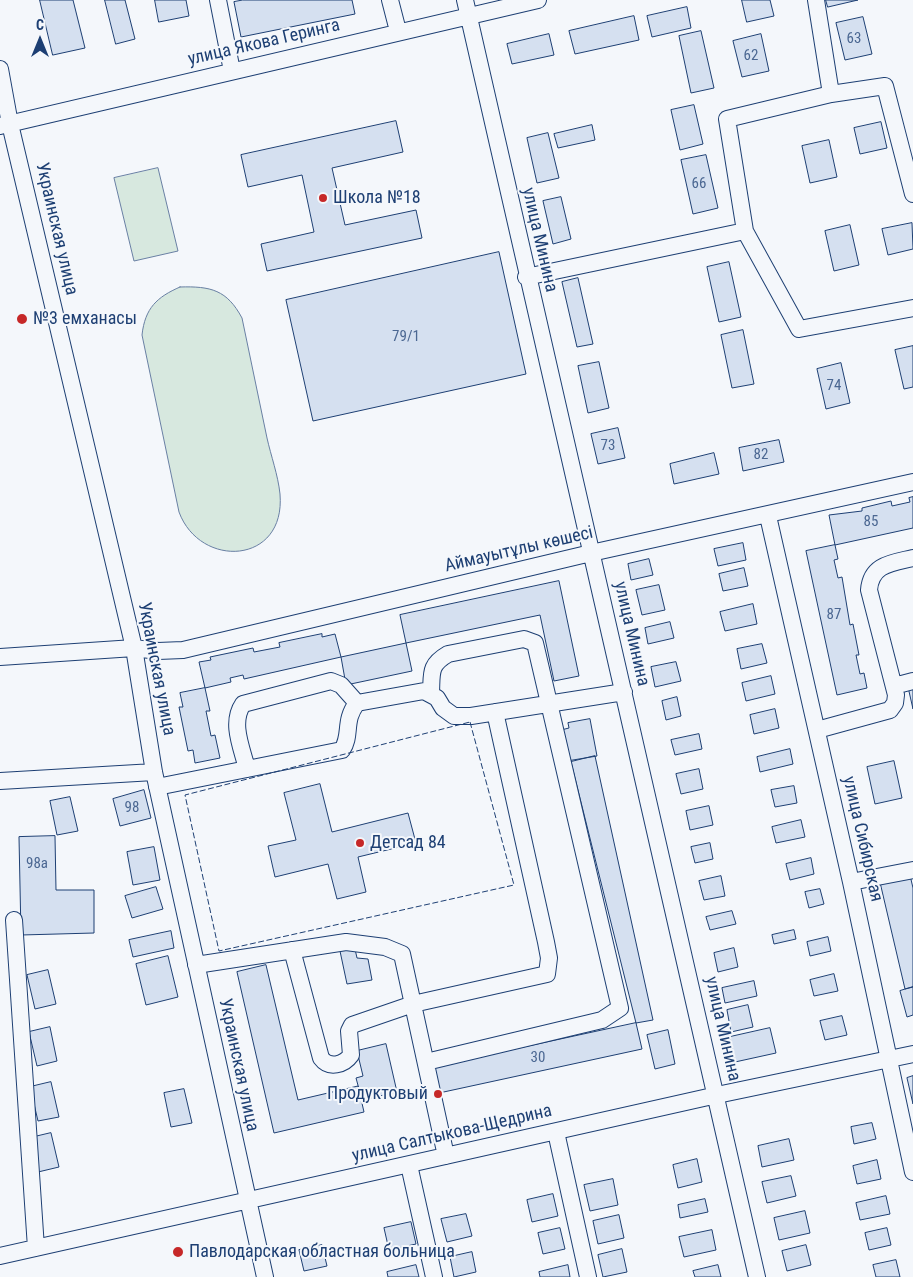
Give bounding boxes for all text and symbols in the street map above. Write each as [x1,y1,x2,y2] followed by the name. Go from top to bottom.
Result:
[15,15,65,65] north arrow
[186,15,342,71] street label: улица Якова Геринга
[36,17,44,33] text: С
[847,30,861,48] house number: 63
[744,47,758,65] house number: 62
[30,161,82,297] street label: Украинская улица
[692,175,706,193] house number: 66
[516,186,562,294] street label: улица Минина
[333,187,421,209] place label: Школа №18
[317,192,329,204] marker: Школа №18
[33,308,137,330] place label: №3 емханасы
[15,312,29,326] marker: №3 емханасы
[392,328,420,346] house number: 79/1
[827,377,841,395] house number: 74
[601,437,615,455] house number: 73
[754,446,768,464] house number: 82
[864,513,878,531] house number: 85
[443,522,595,578] street label: Аймауытұлы көшесі
[608,580,654,688] street label: улица Минина
[132,600,180,738] street label: Украинская улица
[827,606,841,624] house number: 87
[837,774,887,904] street label: улица Сибирская
[125,799,139,817] house number: 98
[370,832,446,854] place label: Детсад 84
[354,837,366,849] marker: Детсад 84
[26,855,48,873] house number: 98а
[699,975,745,1083] street label: улица Минина
[213,997,263,1133] street label: Украинская улица
[531,1049,545,1067] house number: 30
[327,1083,428,1105] place label: Продуктовый
[432,1088,444,1100] marker: Продуктовый
[350,1100,554,1168] street label: улица Салтыкова-Щедрина
[189,1241,455,1263] place label: Павлодарская областная больница
[171,1245,185,1259] marker: Павлодарская областная больница

